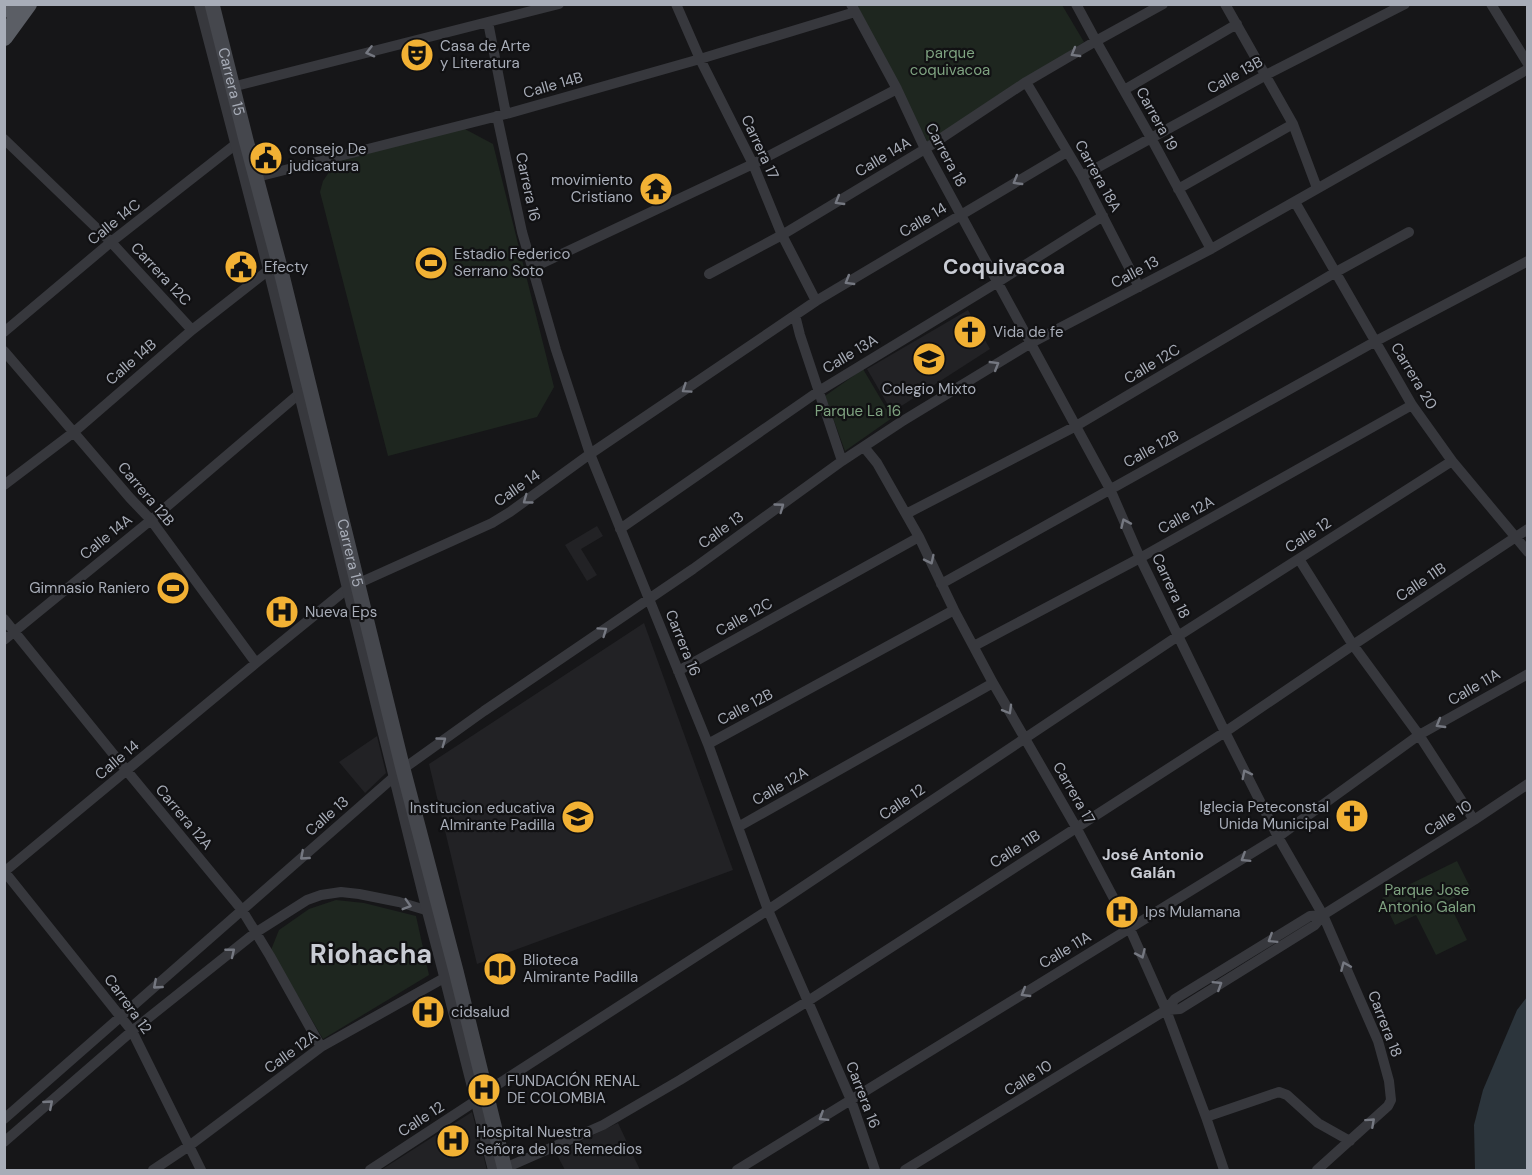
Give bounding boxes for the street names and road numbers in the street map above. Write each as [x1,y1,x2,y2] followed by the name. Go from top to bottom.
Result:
[213,45,250,118] street label: Carrera 15
[1204,52,1266,98] street label: Calle 13B
[521,67,585,103] street label: Calle 14B
[1131,84,1183,154] street label: Carrera 19
[736,112,784,182] street label: Carrera 17
[921,120,971,190] street label: Carrera 18
[851,132,915,182] street label: Calle 14A
[1070,136,1126,216] street label: Carrera 18A
[511,151,545,223] street label: Carrera 16
[83,194,145,249] street label: Calle 14C
[896,198,950,242] street label: Calle 14
[126,238,196,310] street label: Carrera 12C
[1107,251,1163,293] street label: Calle 13
[819,330,881,378] street label: Calle 13A
[101,334,161,390] street label: Calle 14B
[1120,339,1184,389] street label: Calle 12C
[1386,339,1442,413] street label: Carrera 20
[1120,426,1182,472] street label: Calle 12B
[113,458,179,530] street label: Carrera 12B
[490,465,544,511] street label: Calle 14
[1154,491,1218,539] street label: Calle 12A
[694,507,748,553] street label: Calle 13
[76,510,136,564] street label: Calle 14A
[1281,513,1335,557] street label: Calle 12
[332,517,368,589] street label: Carrera 15
[1147,550,1195,622] street label: Carrera 18
[1392,558,1450,606] street label: Calle 11B
[712,593,776,641] street label: Calle 12C
[661,607,705,679] street label: Carrera 16
[1444,664,1504,710] street label: Calle 11A
[714,684,776,730] street label: Calle 12B
[91,736,143,784] street label: Calle 14
[1048,758,1100,828] street label: Carrera 17
[748,762,812,810] street label: Calle 12A
[875,779,929,825] street label: Calle 12
[151,780,217,854] street label: Carrera 12A
[301,792,353,840] street label: Calle 13
[1420,795,1476,841] street label: Calle 10
[986,825,1044,873] street label: Calle 11B
[1035,927,1095,973] street label: Calle 11A
[100,970,156,1038] street label: Carrera 12
[1363,988,1407,1060] street label: Carrera 18
[260,1026,322,1078] street label: Calle 12A
[1000,1055,1056,1101] street label: Calle 10
[841,1059,885,1131] street label: Carrera 16
[394,1097,448,1141] street label: Calle 12

